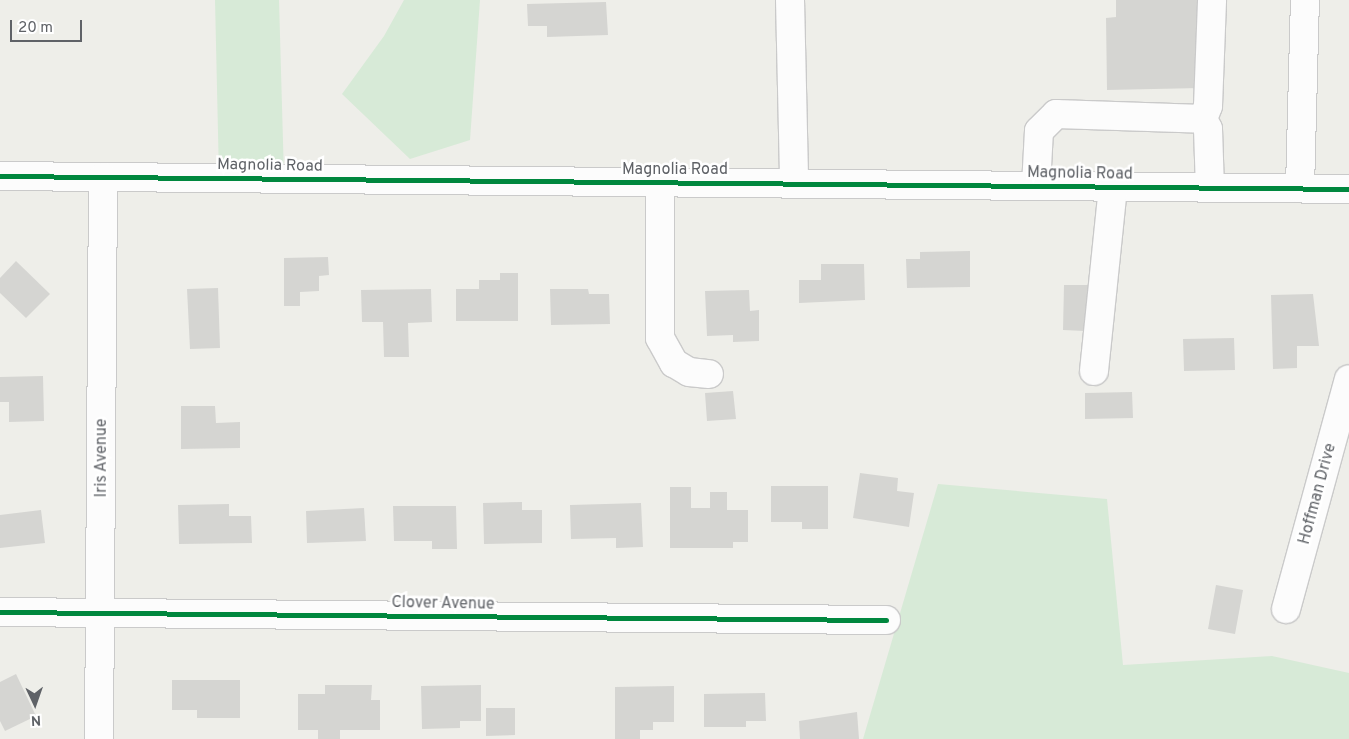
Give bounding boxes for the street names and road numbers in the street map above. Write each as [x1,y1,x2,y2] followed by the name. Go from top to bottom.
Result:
[217,155,323,177] street label: Magnolia Road
[622,160,728,180] street label: Magnolia Road
[1027,163,1133,185] street label: Magnolia Road
[92,418,112,498] street label: Iris Avenue
[1295,441,1341,547] street label: Hoffman Drive
[391,593,495,615] street label: Clover Avenue

